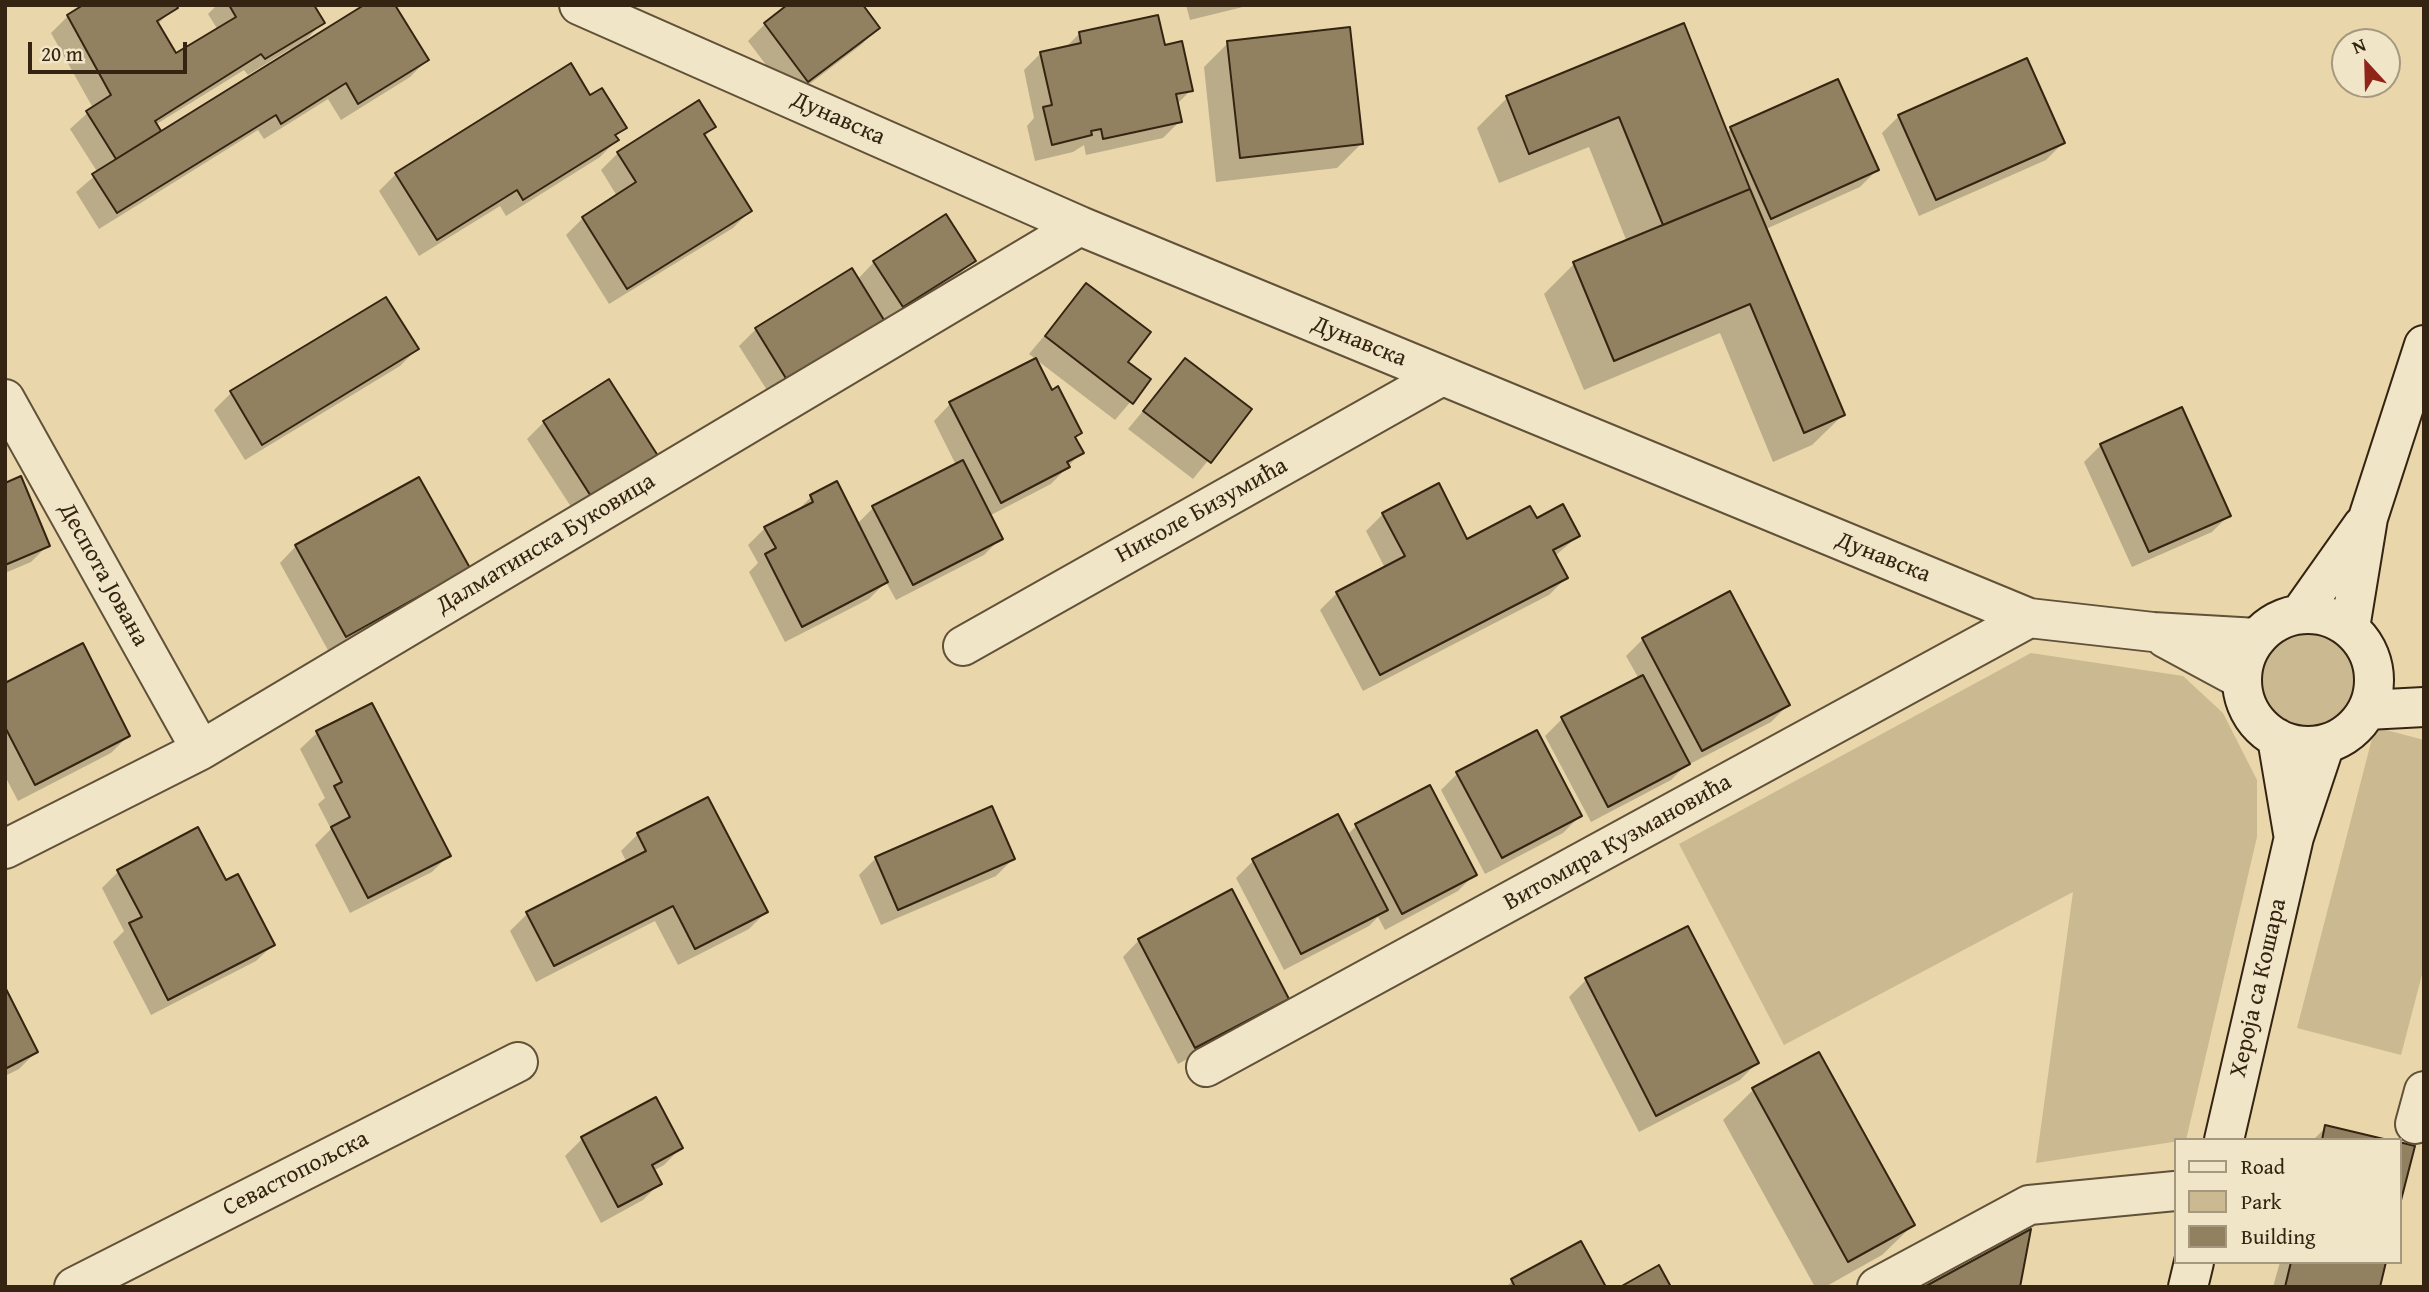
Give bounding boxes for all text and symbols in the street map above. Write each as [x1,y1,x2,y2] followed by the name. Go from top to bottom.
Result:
[32,28,191,72] scale bar
[2331,28,2401,98] north arrow
[2348,30,2370,61] text: N
[41,38,83,69] text: 20 m
[787,86,889,152] street label: Дунавска
[1308,310,1410,374] street label: Дунавска
[1111,452,1293,570] street label: Николе Бизумића
[431,467,661,621] street label: Далматинска Буковица
[52,498,154,652] street label: Деспота Јована
[1832,526,1934,590] street label: Дунавска
[1499,768,1737,918] street label: Витомира Кузмановића
[2224,896,2294,1080] street label: Хероја са Кошара
[218,1125,374,1223] street label: Севастопољска
[2174,1138,2401,1264] legend
[2241,1151,2285,1182] text: Road
[2241,1186,2282,1217] text: Park
[2241,1221,2315,1252] text: Building

